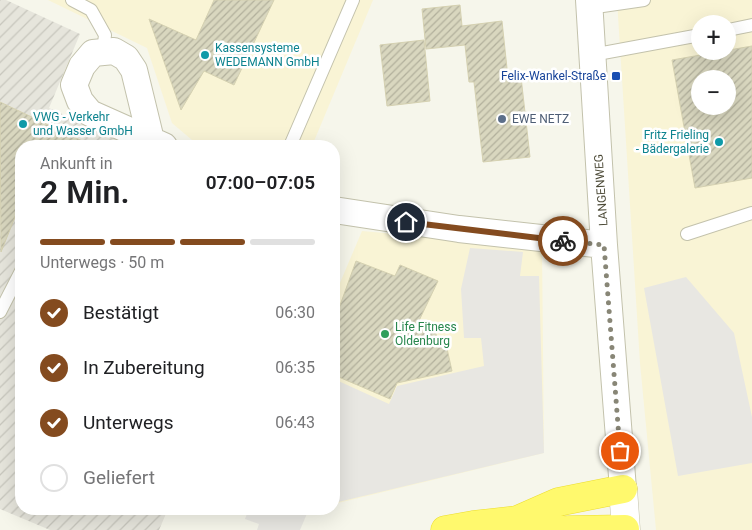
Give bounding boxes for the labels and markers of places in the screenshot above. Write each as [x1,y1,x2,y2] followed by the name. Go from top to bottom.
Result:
[215,41,320,69] place label: Kassensysteme WEDEMANN GmbH
[199,49,211,61] marker: Kassensysteme WEDEMANN GmbH
[501,69,606,83] place label: Felix-Wankel-Straße
[610,70,622,82] marker: Felix-Wankel-Straße
[33,110,133,138] place label: VWG - Verkehr und Wasser GmbH
[512,112,569,126] place label: EWE NETZ
[496,113,508,125] marker: EWE NETZ
[17,118,29,130] marker: VWG - Verkehr und Wasser GmbH
[636,128,709,156] place label: Fritz Frieling - Bädergalerie
[713,136,725,148] marker: Fritz Frieling - Bädergalerie
[385,201,427,243] pin
[395,320,457,348] place label: Life Fitness Oldenburg
[379,328,391,340] marker: Life Fitness Oldenburg
[599,430,641,472] pin

